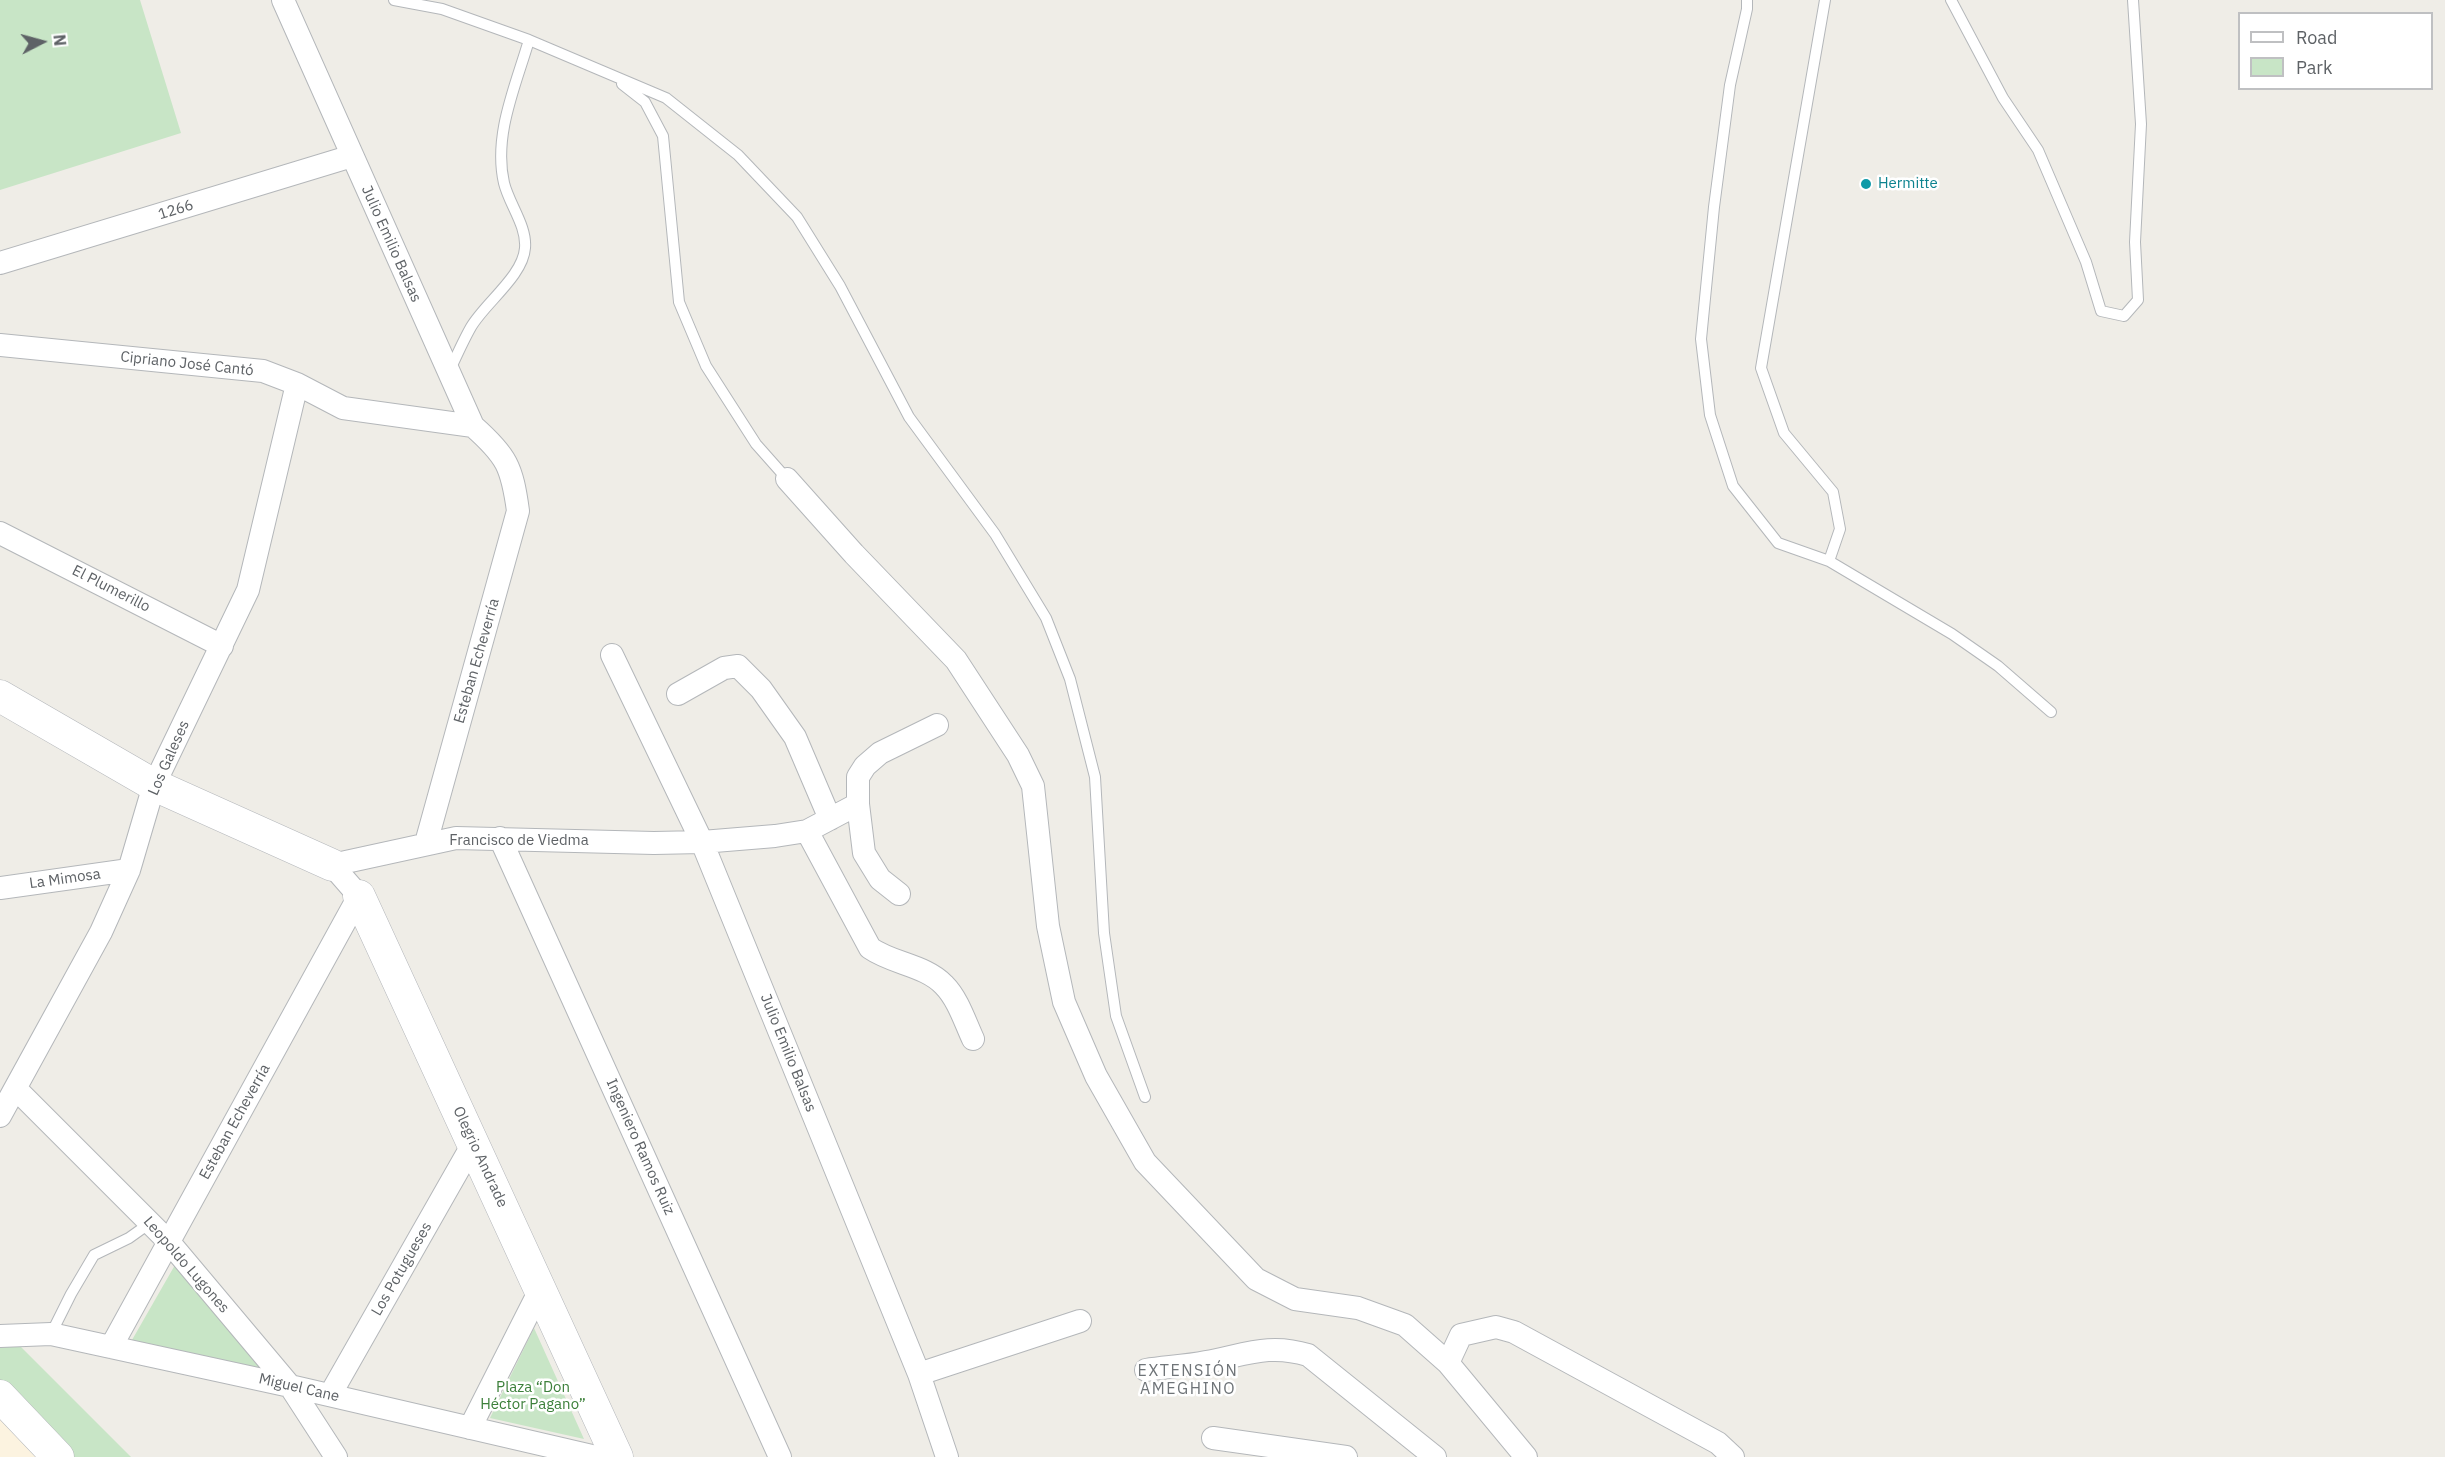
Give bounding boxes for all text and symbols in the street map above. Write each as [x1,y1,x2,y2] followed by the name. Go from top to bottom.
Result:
[12,12,72,72] north arrow
[2238,12,2433,90] legend
[2296,26,2337,49] text: Road
[49,33,70,47] text: N
[2296,56,2332,79] text: Park
[1878,175,1938,193] place label: Hermitte
[1859,177,1873,191] marker: Hermitte
[357,183,425,305] street label: Julio Emilio Balsas
[156,196,196,224] street label: 1266
[119,348,255,380] street label: Cipriano José Cantó
[69,562,153,616] street label: El Plumerillo
[451,596,503,726] street label: Esteban Echeverría
[144,718,194,798] street label: Los Galeses
[449,832,589,850] street label: Francisco de Viedma
[28,865,102,893] street label: La Mimosa
[756,991,820,1115] street label: Julio Emilio Balsas
[196,1061,274,1183] street label: Esteban Echeverría
[602,1076,678,1218] street label: Ingeniero Ramos Ruiz
[449,1104,511,1210] street label: Olegrio Andrade
[139,1213,233,1317] street label: Leopoldo Lugones
[368,1219,436,1319] street label: Los Potugueses
[1138,1361,1238,1399] district label: EXTENSIÓN AMEGHINO
[257,1370,341,1406] street label: Miguel Cane
[480,1379,586,1414] park label: Plaza “Don Héctor Pagano”

